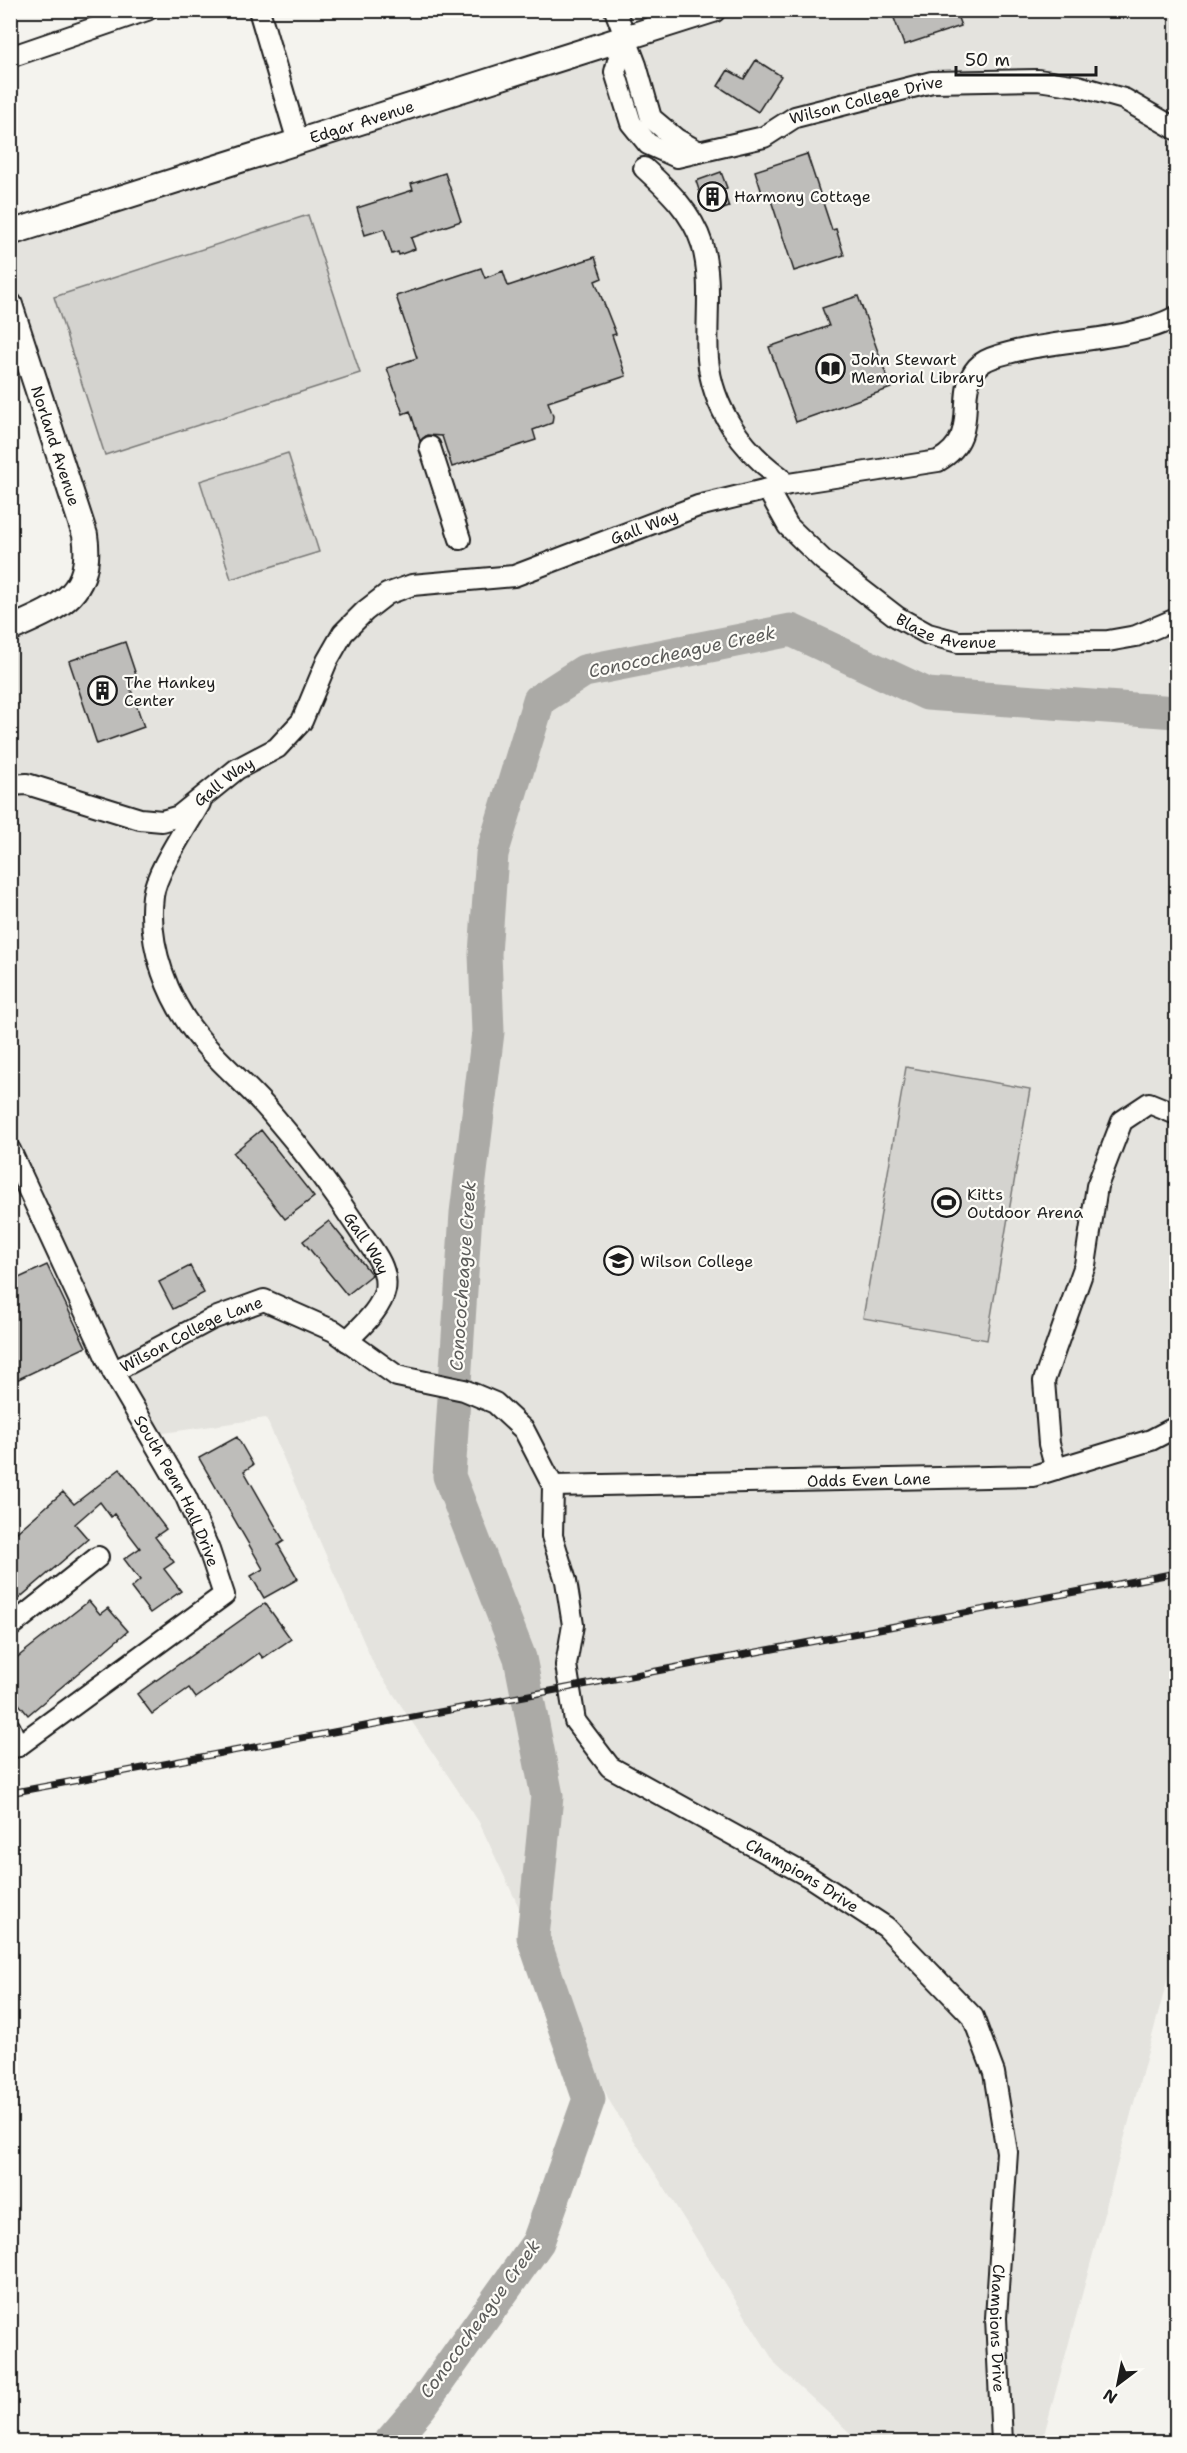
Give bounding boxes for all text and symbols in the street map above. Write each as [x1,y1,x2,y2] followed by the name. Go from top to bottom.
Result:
[956,39,1096,77] scale bar
[965,48,1010,72] text: 50 m
[787,72,943,129] street label: Wilson College Drive
[307,96,417,148] street label: Edgar Avenue
[697,180,729,212] building icon: Harmony Cottage
[734,186,871,207] place label: Harmony Cottage
[851,349,984,388] place label: John Stewart Memorial Library
[814,352,846,384] library icon: John Stewart Memorial Library
[26,383,85,509] street label: Norland Avenue
[607,505,681,549] street label: Gall Way
[892,608,997,653] street label: Blaze Avenue
[586,620,778,684] water label: Conococheague Creek
[124,672,216,711] place label: The Hankey Center
[87,675,119,707] building icon: The Hankey Center
[189,752,258,811] street label: Gall Way
[444,1179,482,1372] water label: Conococheague Creek
[967,1184,1083,1223] place label: Kitts Outdoor Arena
[930,1187,962,1219] sports icon: Kitts Outdoor Arena
[339,1208,394,1277] street label: Gall Way
[603,1245,635,1277] school or university icon: Wilson College
[640,1251,753,1272] place label: Wilson College
[116,1291,265,1378] street label: Wilson College Lane
[129,1411,224,1569] street label: South Penn Hall Drive
[807,1468,931,1492] street label: Odds Even Lane
[742,1834,863,1917] street label: Champions Drive
[414,2234,546,2403] water label: Conococheague Creek
[985,2263,1010,2393] street label: Champions Drive
[1088,2354,1148,2414] north arrow
[1099,2384,1121,2409] text: N

